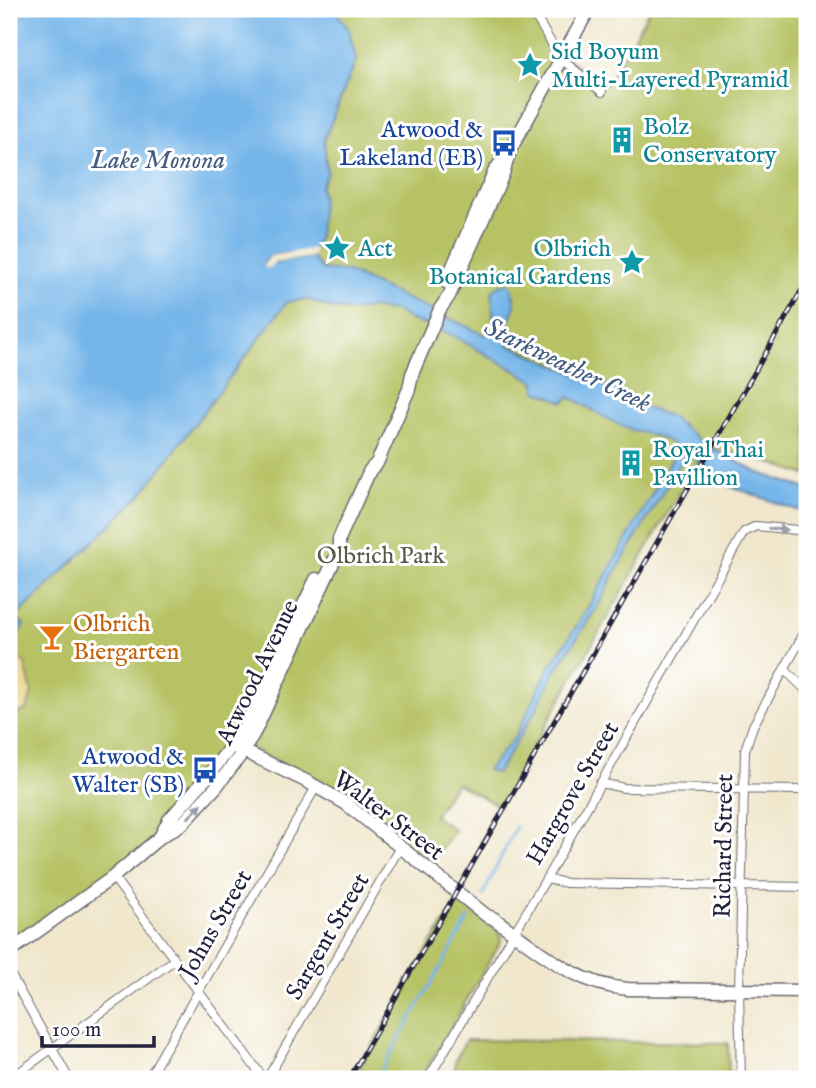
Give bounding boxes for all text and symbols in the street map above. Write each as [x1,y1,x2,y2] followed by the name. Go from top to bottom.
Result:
[551,37,789,96] place label: Sid Boyum Multi-Layered Pyramid
[515,50,545,80] place icon: Sid Boyum Multi-Layered Pyramid
[643,112,777,171] place label: Bolz Conservatory
[339,115,483,174] place label: Atwood & Lakeland (EB)
[607,125,637,155] building icon: Bolz Conservatory
[489,128,519,158] bus stop icon: Atwood & Lakeland (EB)
[90,144,225,177] water label: Lake Monona
[322,233,352,263] place icon: Act
[357,234,393,265] place label: Act
[429,234,611,293] place label: Olbrich Botanical Gardens
[617,247,647,277] place icon: Olbrich Botanical Gardens
[479,311,657,420] water label: Starkweather Creek
[652,435,764,494] place label: Royal Thai Pavillion
[616,448,646,478] building icon: Royal Thai Pavillion
[768,523,790,534] one-way arrow
[317,541,445,572] park label: Olbrich Park
[209,595,307,751] street label: Atwood Avenue
[73,609,179,668] place label: Olbrich Biergarten
[37,622,67,652] bar icon: Olbrich Biergarten
[520,716,627,871] street label: Hargrove Street
[72,742,184,801] place label: Atwood & Walter (SB)
[190,755,220,785] bus stop icon: Atwood & Walter (SB)
[326,764,450,868] street label: Walter Street
[708,774,741,918] street label: Richard Street
[186,803,202,820] one-way arrow
[171,865,260,987] street label: Johns Street
[280,868,377,1006] street label: Sargent Street
[42,1004,154,1048] scale bar
[52,1017,101,1044] text: 100 m

